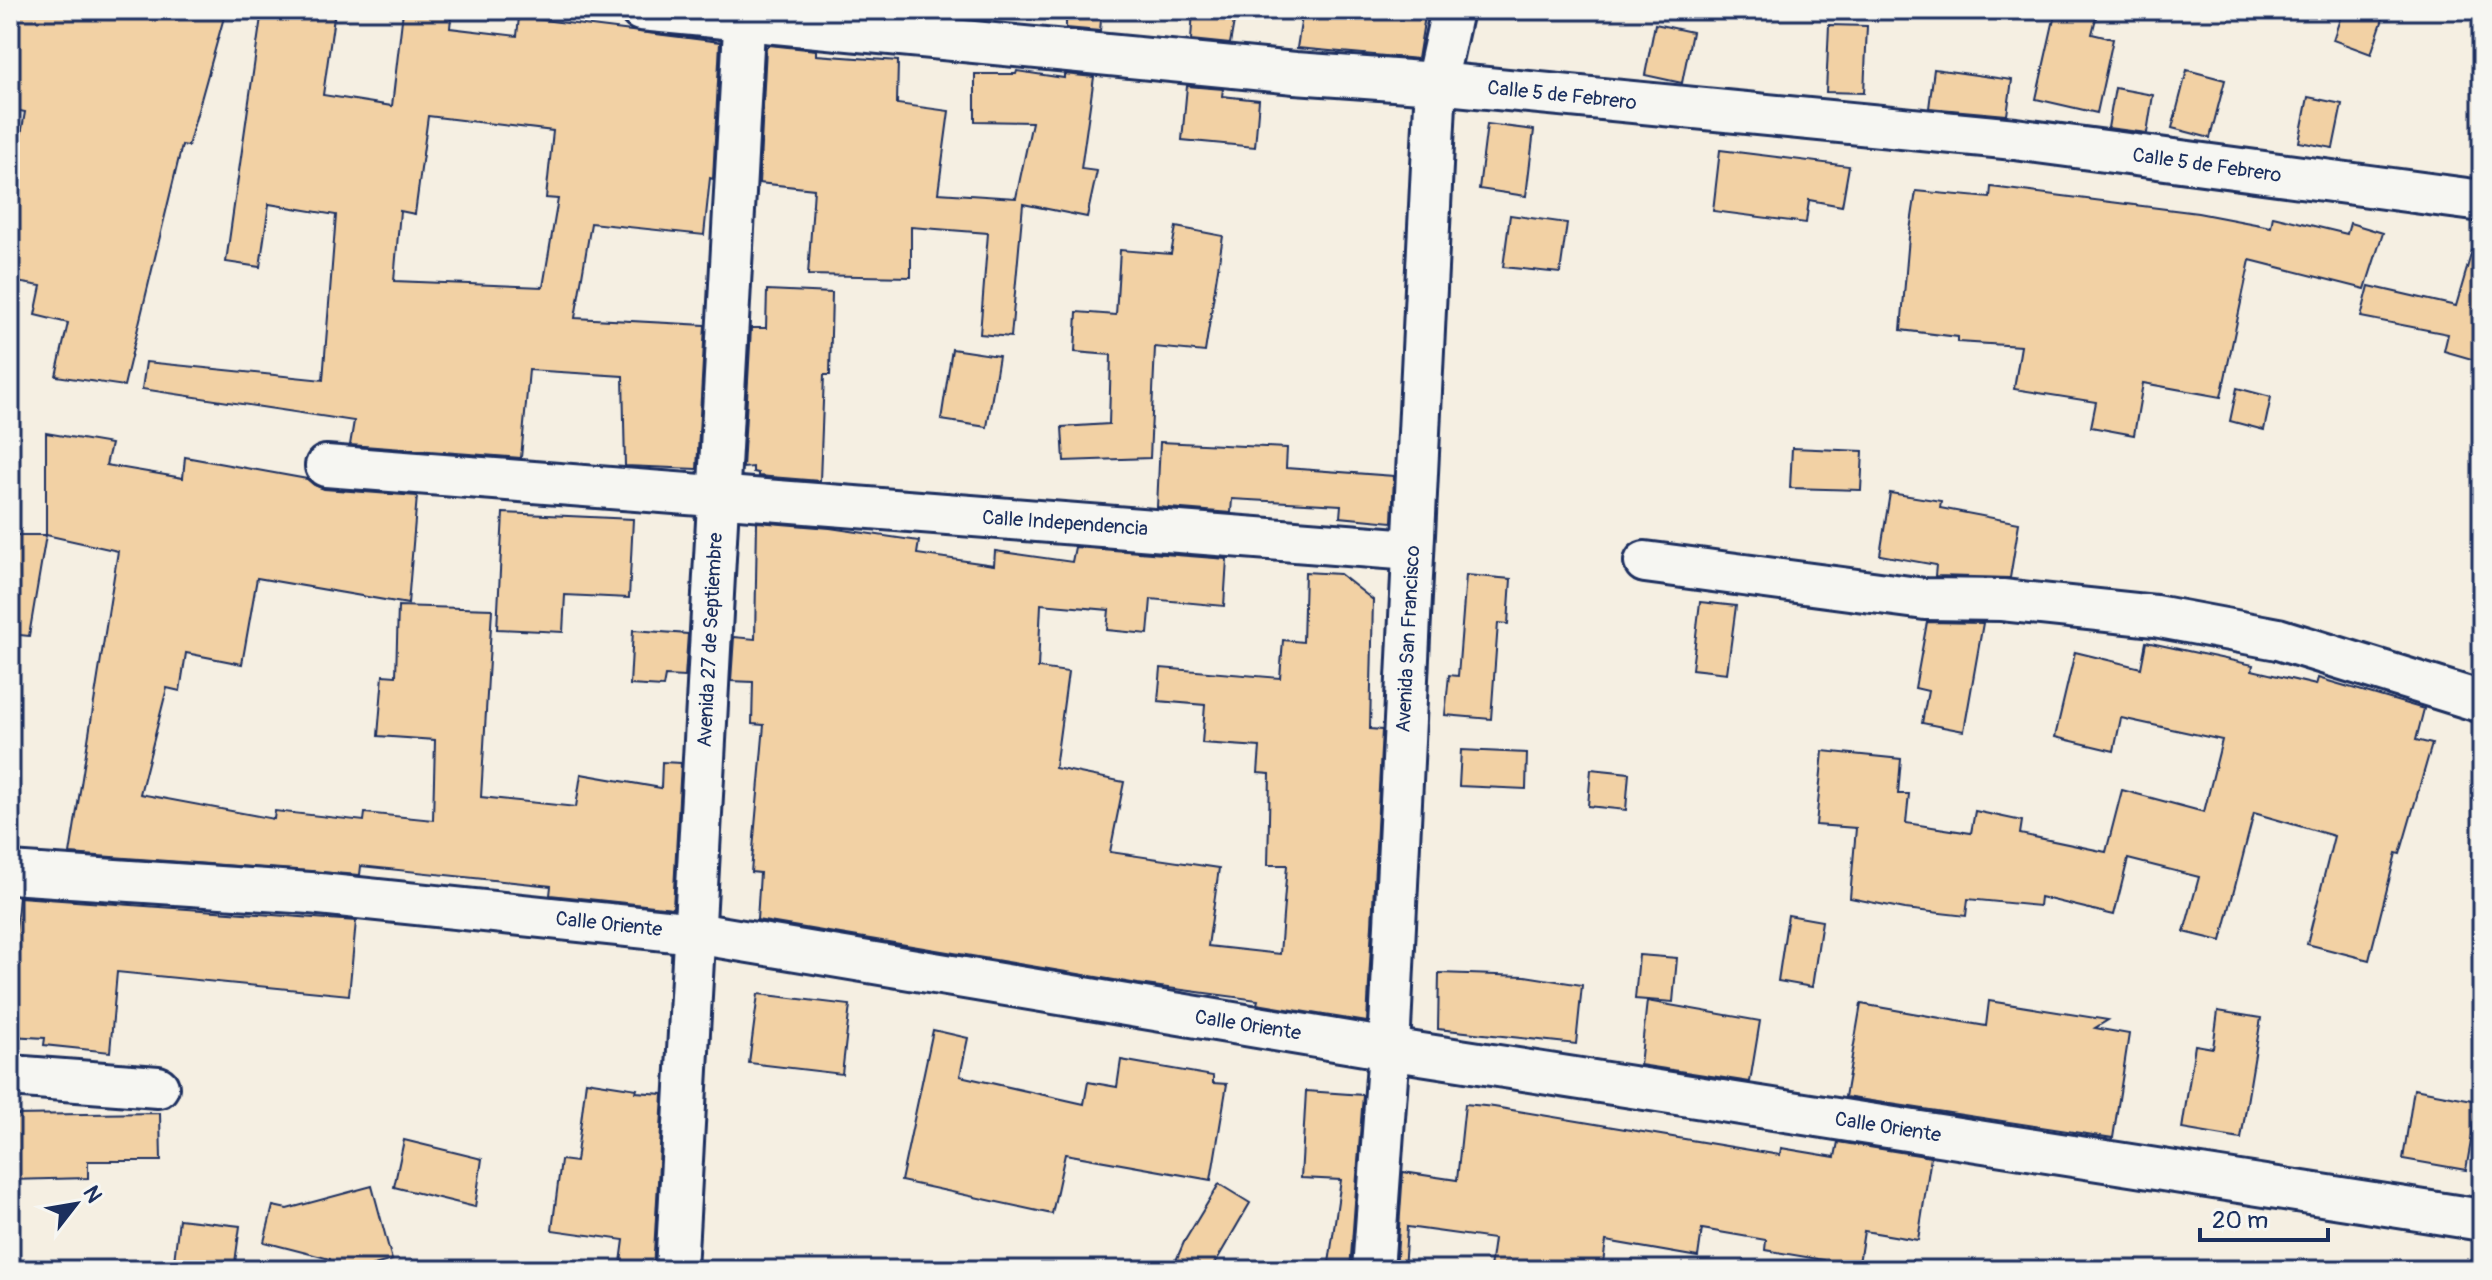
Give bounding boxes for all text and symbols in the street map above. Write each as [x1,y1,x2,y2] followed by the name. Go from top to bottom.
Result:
[1486,75,1638,115] street label: Calle 5 de Febrero
[2131,142,2283,188] street label: Calle 5 de Febrero
[981,505,1149,541] street label: Calle Independencia
[692,532,728,748] street label: Avenida 27 de Septiembre
[1391,545,1425,733] street label: Avenida San Francisco
[554,906,664,942] street label: Calle Oriente
[1193,1004,1303,1046] street label: Calle Oriente
[1833,1106,1943,1148] street label: Calle Oriente
[36,1164,116,1244] north arrow
[76,1181,108,1208] text: N
[2200,1192,2328,1242] scale bar
[2212,1206,2268,1235] text: 20 m

